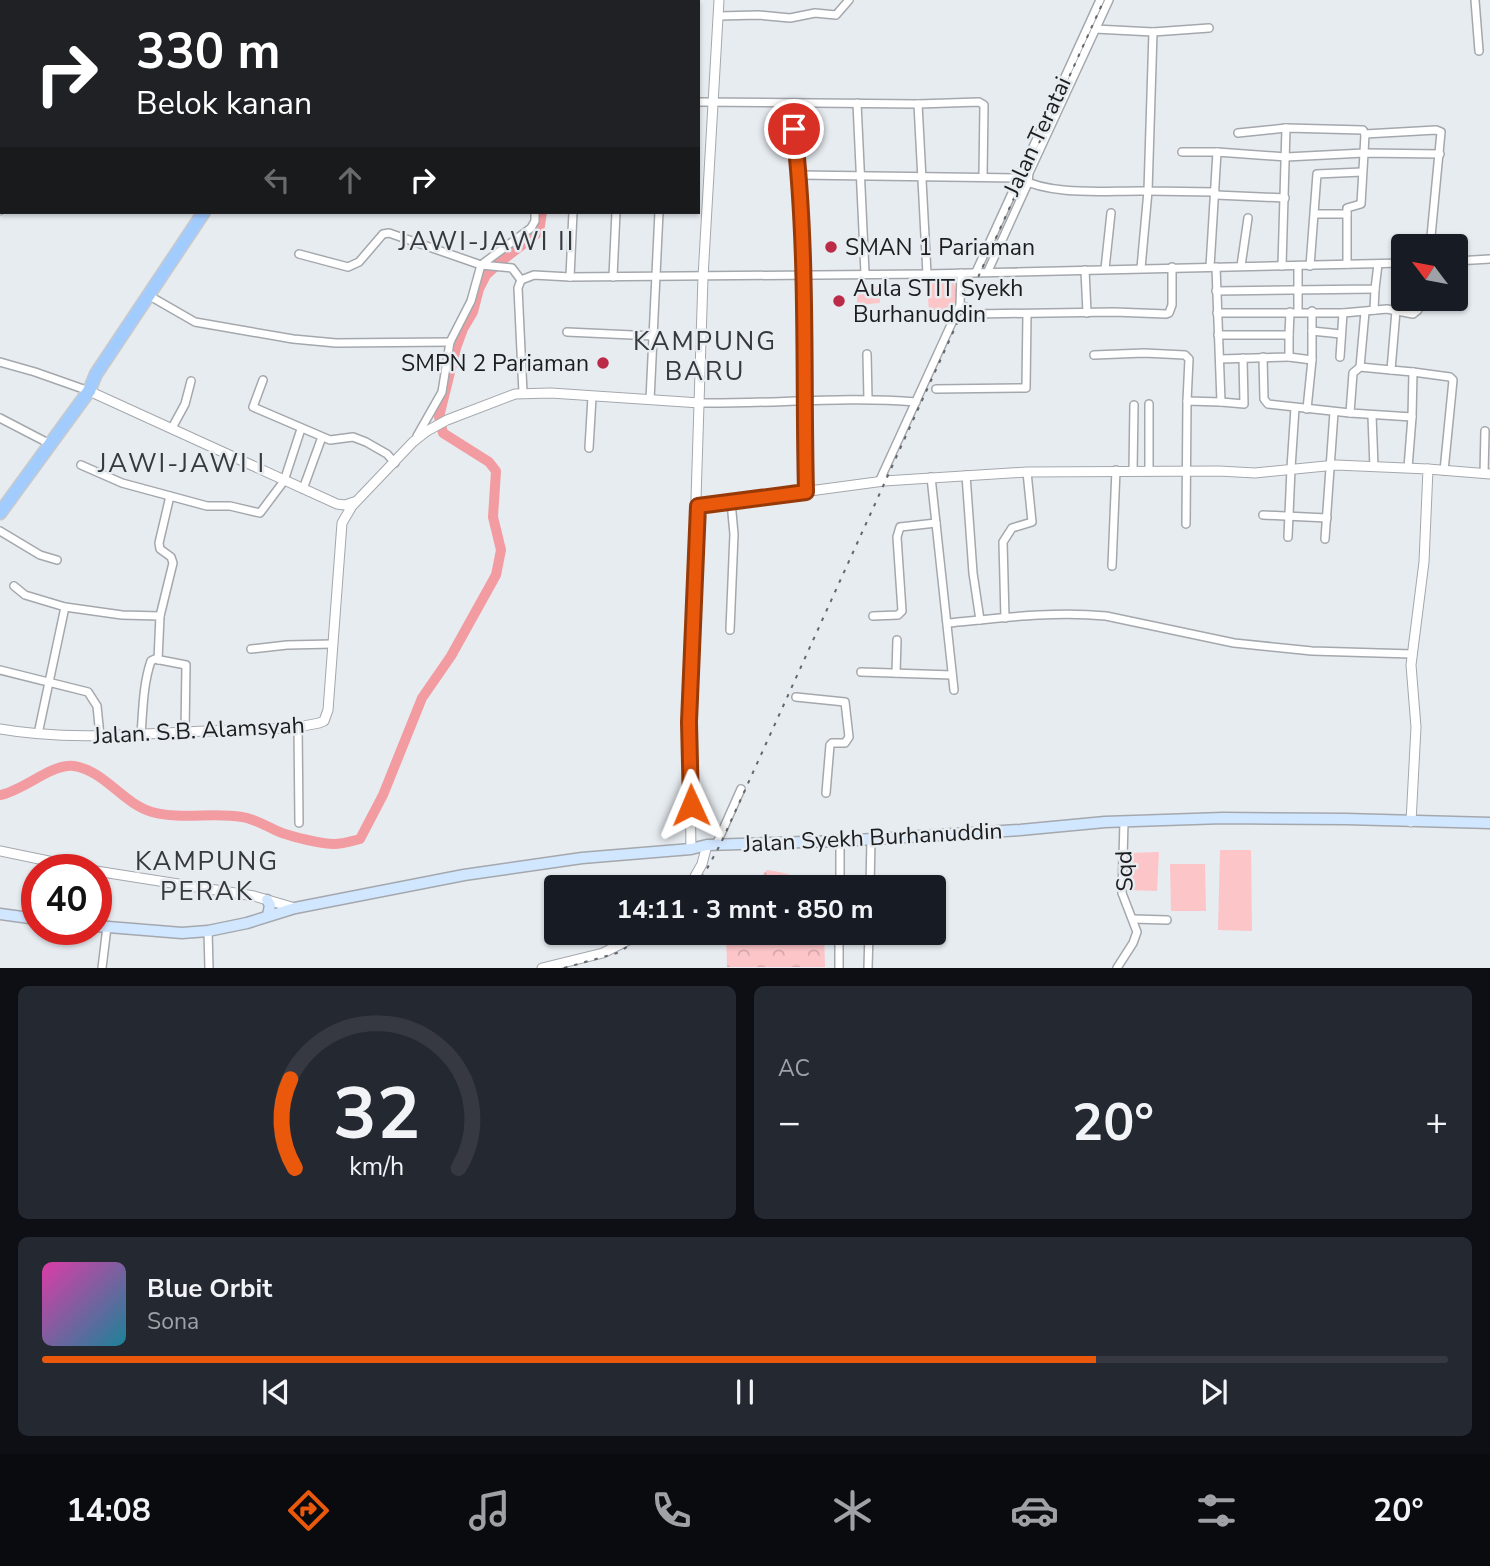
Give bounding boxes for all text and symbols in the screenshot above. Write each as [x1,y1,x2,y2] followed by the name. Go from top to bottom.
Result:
[136,18,280,85] text: 330 m
[21,28,112,119] icon: right
[996,72,1079,202] street label: Jalan Teratai
[136,82,312,125] text: Belok kanan
[764,99,824,159] pin
[775,110,813,148] icon: arrive
[258,161,296,199] icon: left
[331,161,369,199] icon: ahead
[404,161,442,199] icon: right
[398,224,575,259] district label: JAWI-JAWI II
[845,232,1035,263] place label: SMAN 1 Pariaman
[1391,234,1468,312] north arrow
[1391,234,1468,311] map controls
[823,239,839,255] marker: SMAN 1 Pariaman
[853,273,1023,330] place label: Aula STIT Syekh Burhanuddin
[831,293,847,309] marker: Aula STIT Syekh Burhanuddin
[633,324,777,389] district label: KAMPUNG BARU
[401,348,589,379] place label: SMPN 2 Pariaman
[595,355,611,371] marker: SMPN 2 Pariaman
[97,446,266,481] district label: JAWI-JAWI I
[92,709,306,752] street label: Jalan. S.B. Alamsyah
[654,768,728,842] position arrow
[742,815,1003,860] street label: Jalan Syekh Burhanuddin
[135,844,279,909] district label: KAMPUNG PERAK
[1108,850,1141,892] street label: Sqd
[21,854,112,945] speed limit sign: 40
[616,892,874,927] text: 14:11 · 3 mnt · 850 m
[778,1053,810,1084] text: AC
[333,1065,421,1165] text: 32
[1072,1087,1154,1158] text: 20°
[778,1097,801,1148] text: −
[1425,1097,1448,1148] text: +
[349,1150,405,1184] text: km/h
[147,1271,272,1306] text: Blue Orbit
[147,1306,199,1337] text: Sona
[257,1373,295,1411] icon: previous
[726,1373,764,1411] icon: pause
[1195,1373,1233,1411] icon: next
[284,1486,333,1535] icon: directions
[465,1486,514,1535] icon: music
[647,1486,696,1535] icon: phone
[828,1486,877,1535] icon: climate
[1010,1486,1059,1535] icon: car
[1192,1486,1241,1535] icon: filters
[66,1489,151,1532] text: 14:08
[1373,1489,1424,1532] text: 20°

